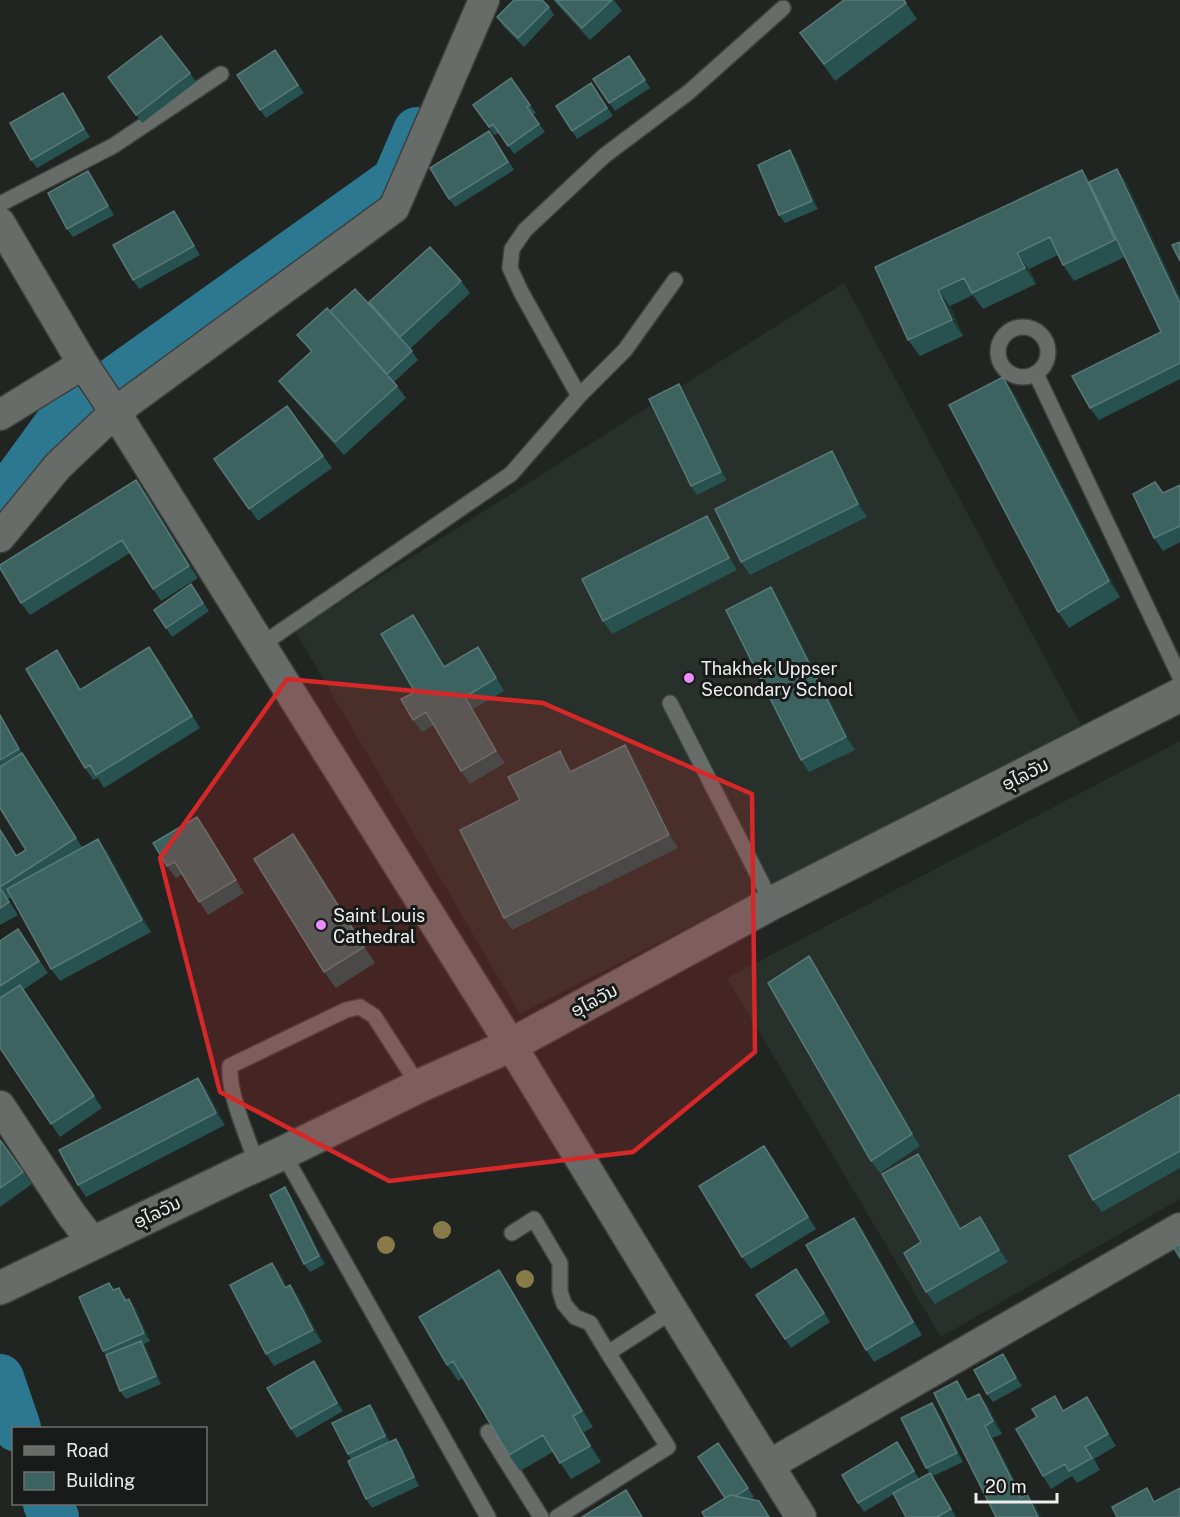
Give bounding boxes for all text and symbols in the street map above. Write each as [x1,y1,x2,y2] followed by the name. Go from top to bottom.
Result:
[701,658,853,700] place label: Thakhek Uppser Secondary School
[682,671,696,685] marker: Thakhek Uppser Secondary School
[998,753,1052,796] street label: ອຸໄລວັນ
[333,905,425,947] place label: Saint Louis Cathedral
[314,918,328,932] marker: Saint Louis Cathedral
[567,979,621,1022] street label: ອຸໄລວັນ
[130,1192,184,1233] street label: ອຸໄລວັນ
[12,1427,207,1505] legend
[66,1440,109,1461] text: Road
[976,1466,1057,1504] scale bar
[66,1470,135,1491] text: Building
[985,1476,1027,1497] text: 20 m

